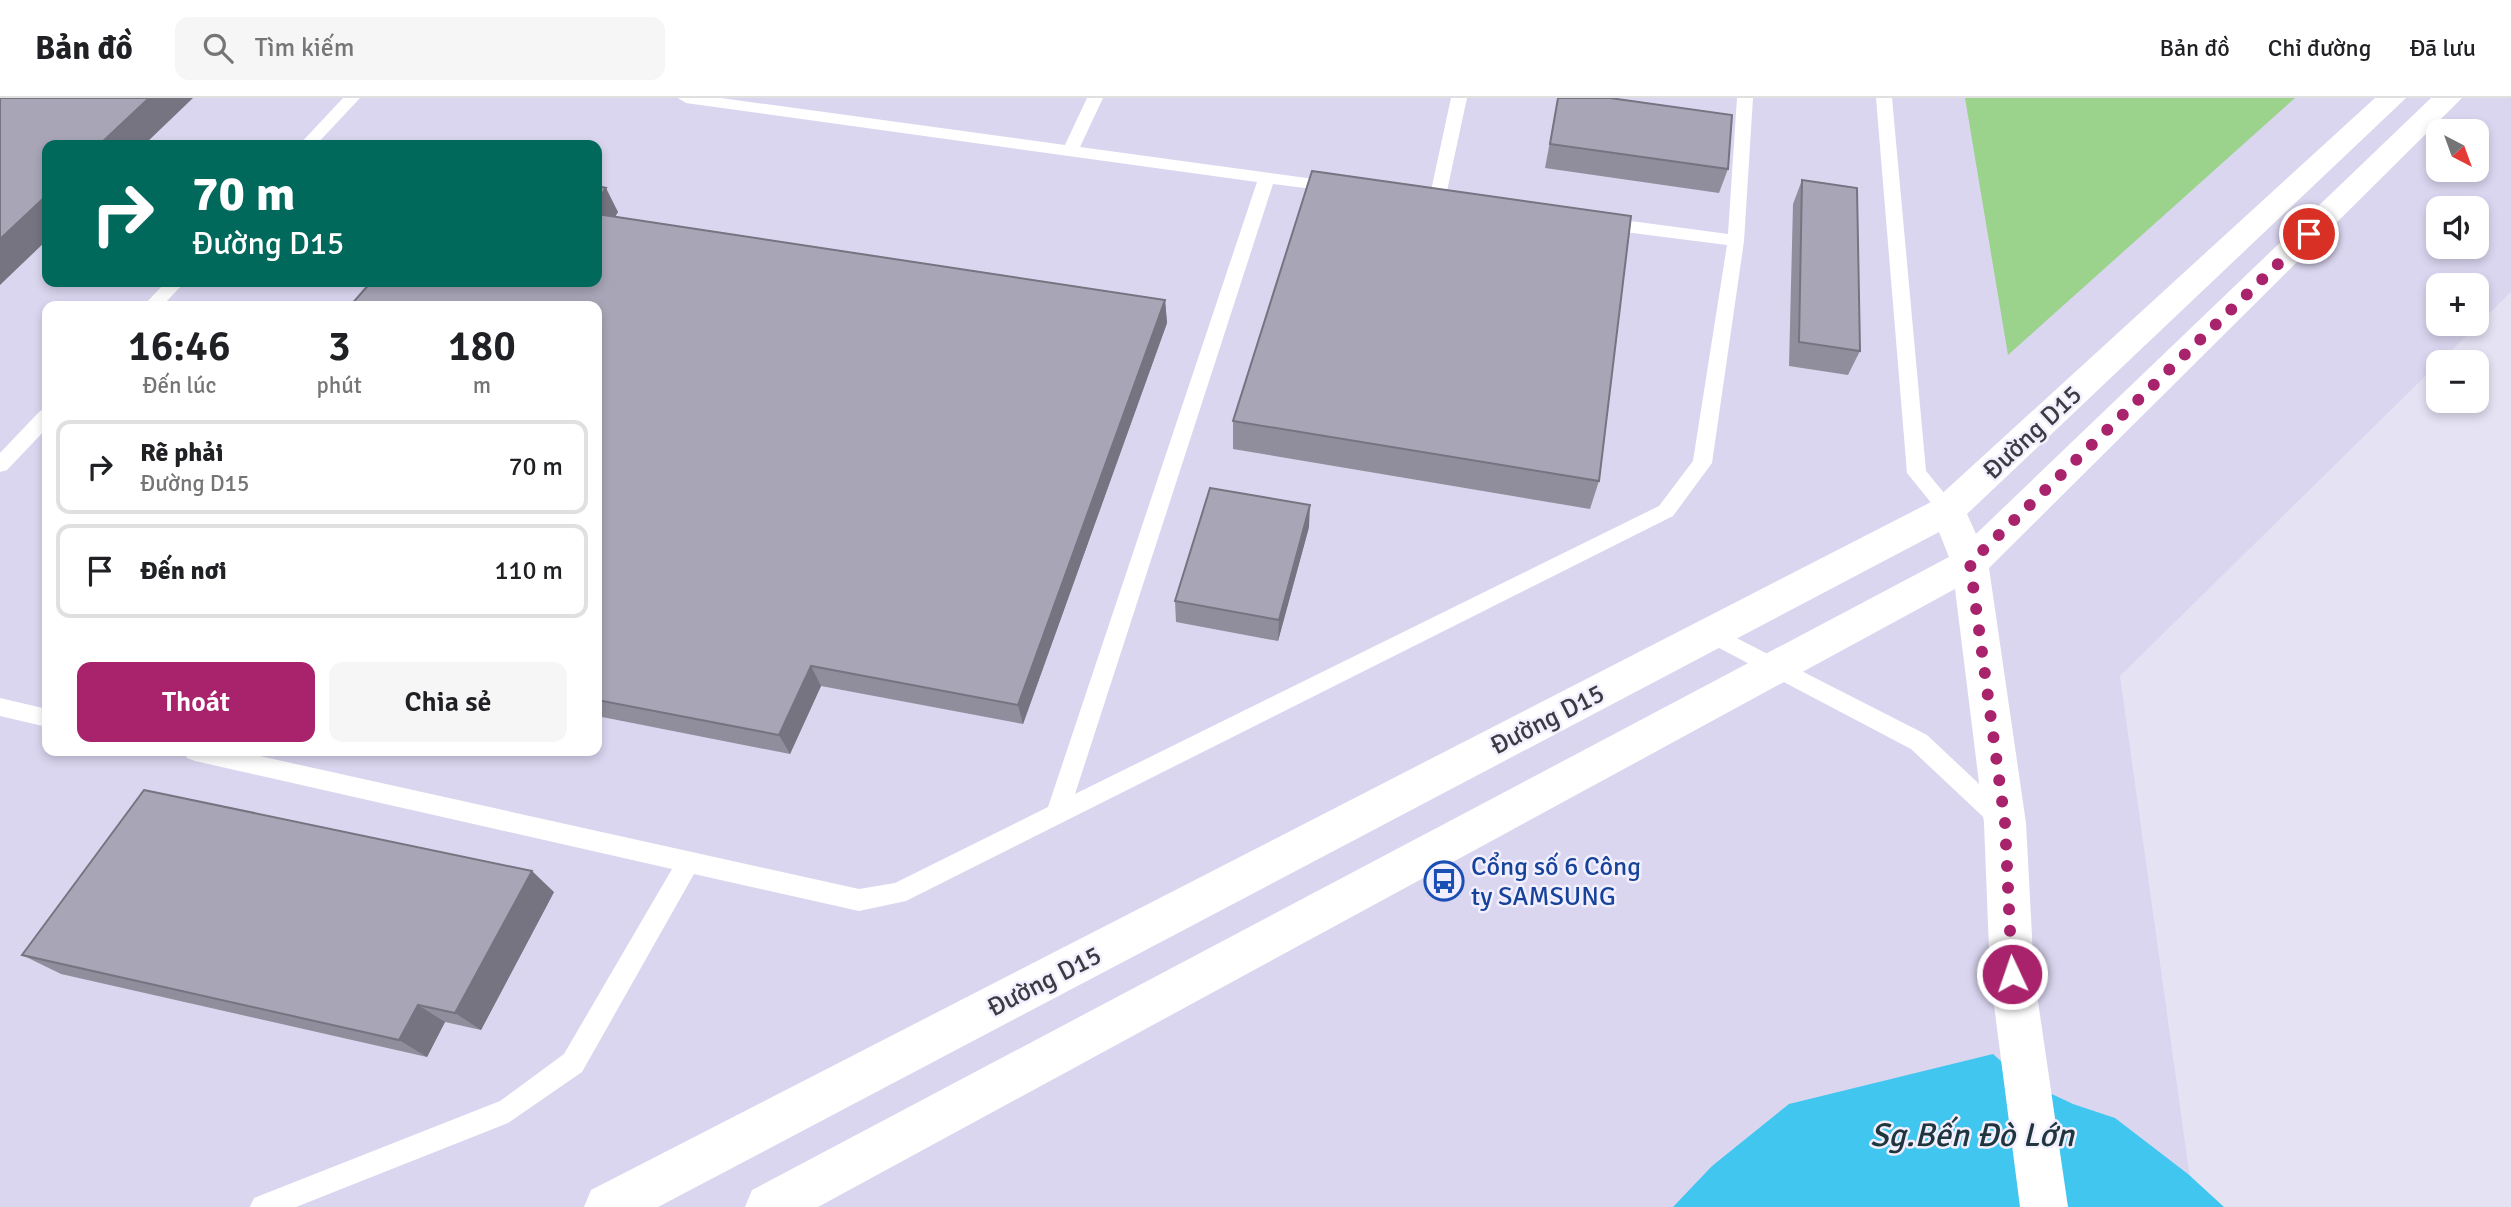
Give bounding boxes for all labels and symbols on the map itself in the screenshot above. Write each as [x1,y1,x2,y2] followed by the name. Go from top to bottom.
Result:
[2426,119,2488,182] north arrow
[2279,204,2339,264] pin
[1977,379,2089,487] street label: Đường D15
[1485,678,1610,762] street label: Đường D15
[1471,851,1641,913] place label: Cổng số 6 Công ty SAMSUNG
[1423,860,1465,902] bus stop icon: Cổng số 6 Công ty SAMSUNG
[1975,937,2049,1011] position arrow
[982,940,1107,1024] street label: Đường D15
[1870,1115,2075,1156] water label: Sg.Bến Đò Lớn

